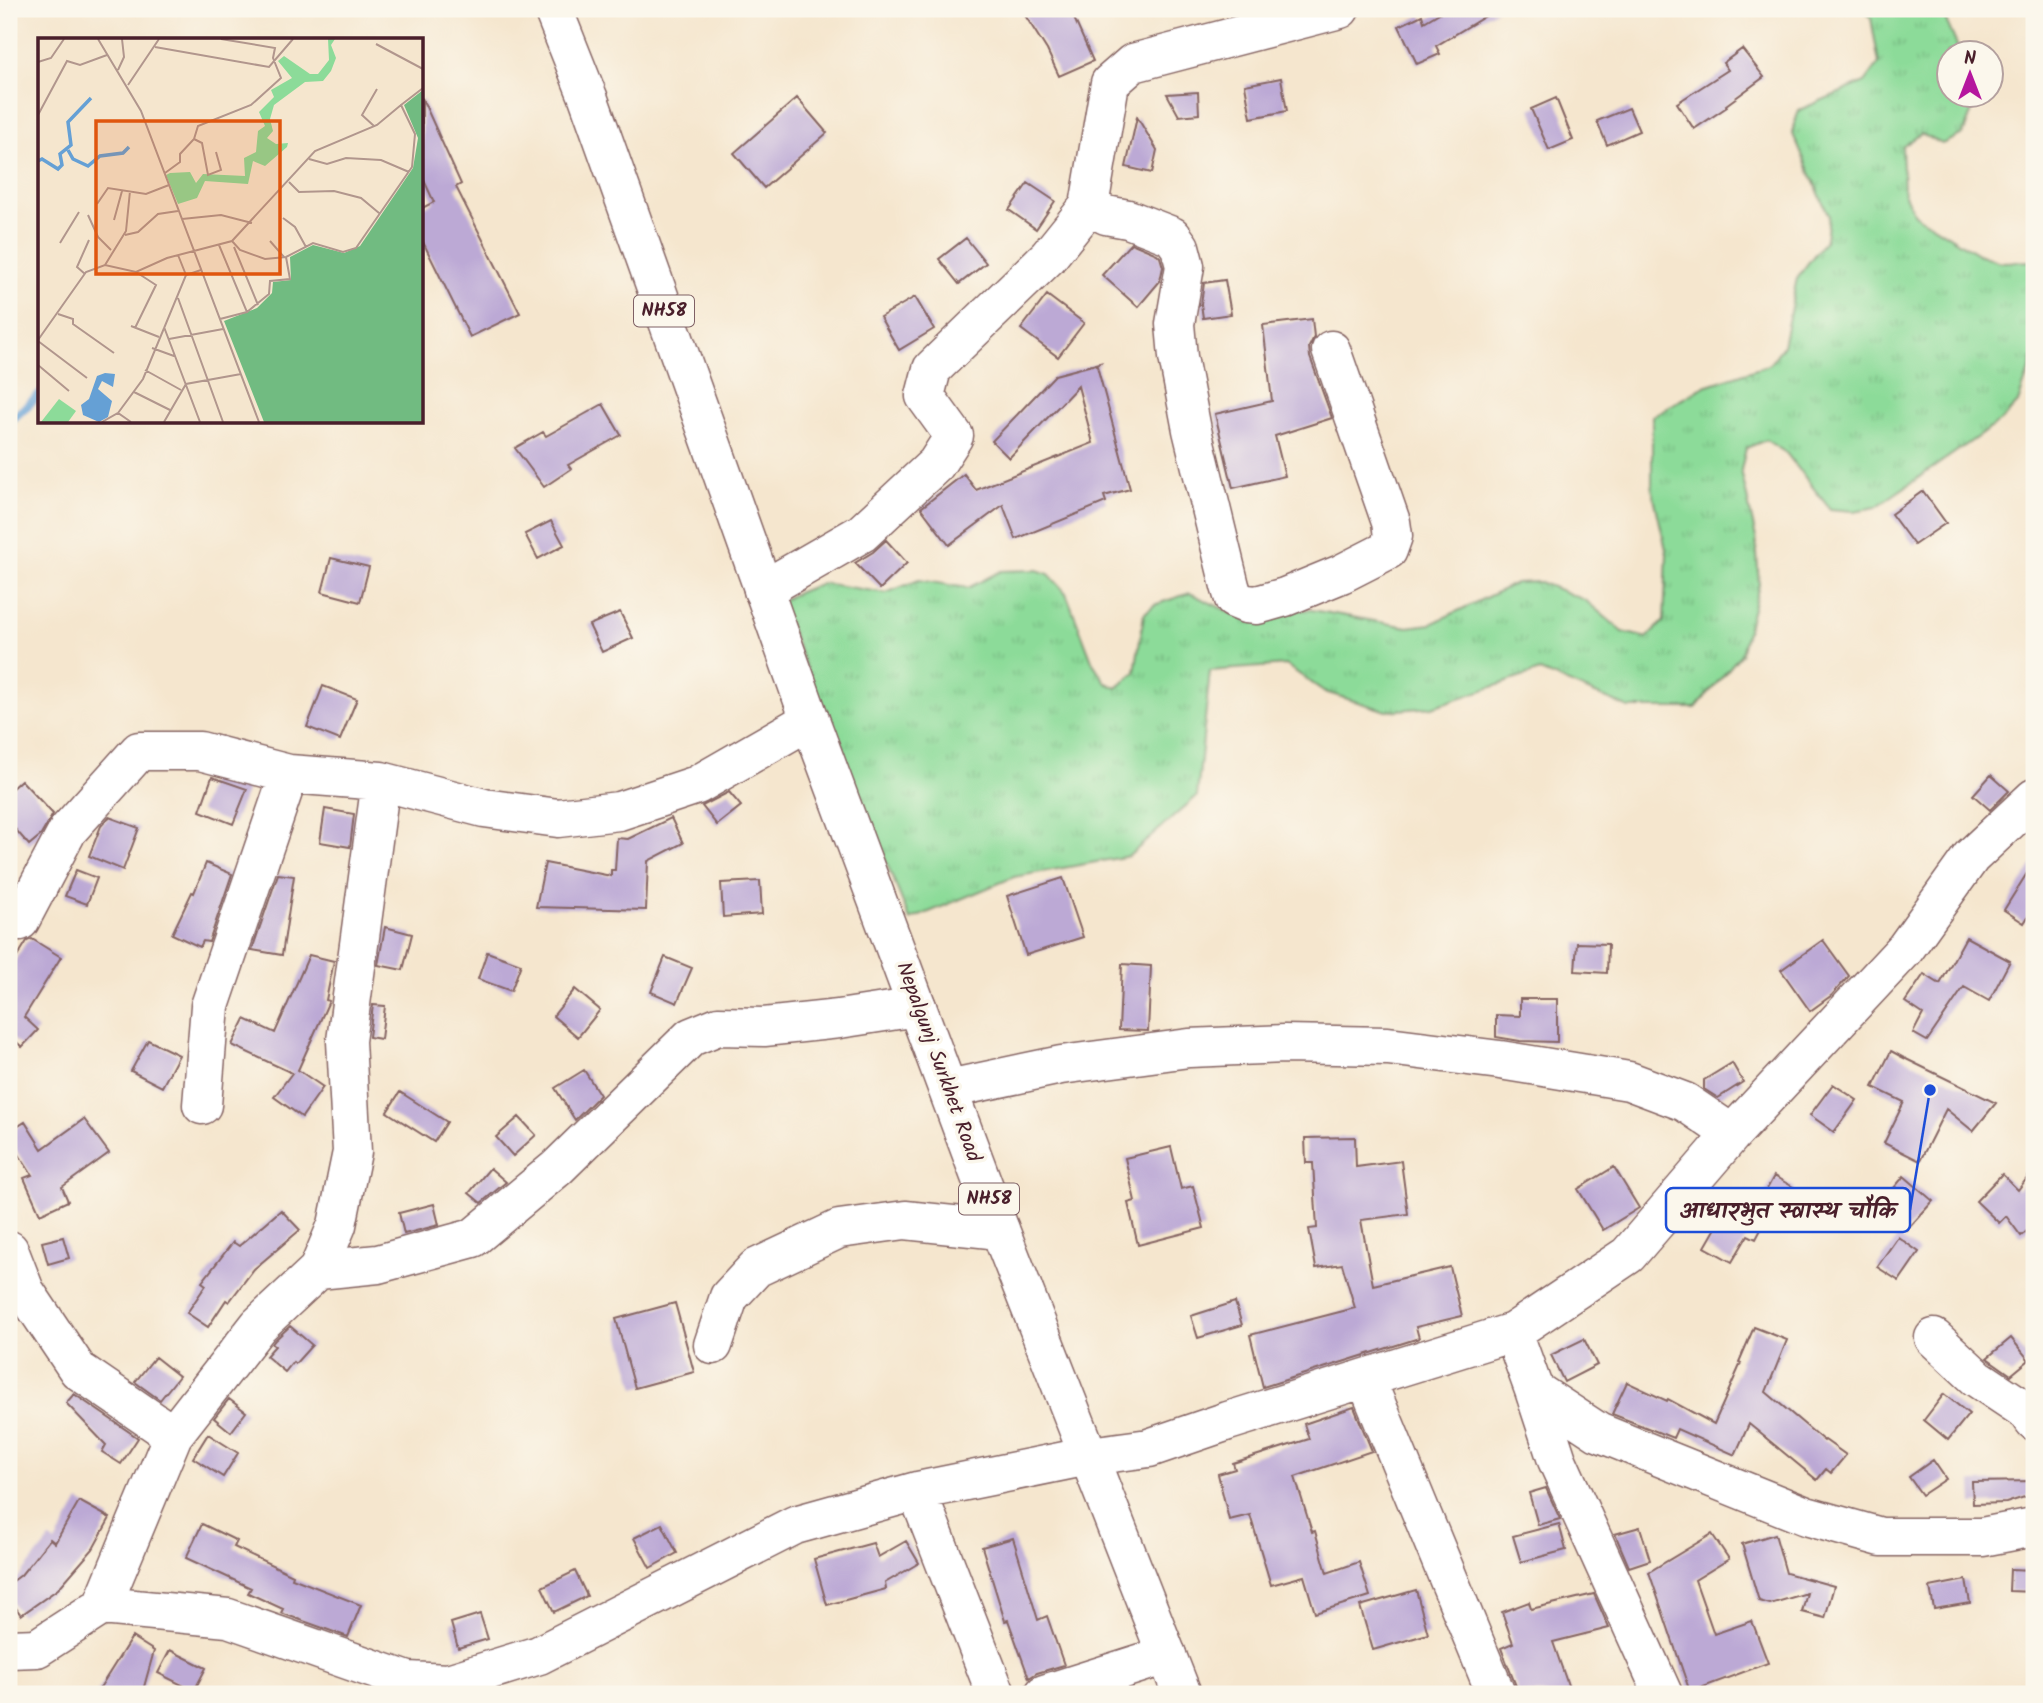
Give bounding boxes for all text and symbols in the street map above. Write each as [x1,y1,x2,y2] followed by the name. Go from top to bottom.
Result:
[38,38,424,424] inset map
[1934,38,2004,108] north arrow
[1964,44,1976,74] text: N
[634,296,694,326] road number: NH58
[886,957,990,1167] street label: Nepalgunj Surkhet Road
[959,1184,1019,1214] road number: NH58
[1666,1188,1910,1232] callout: आधारभुत स्वास्थ चौकि
[1680,1193,1899,1230] text: आधारभुत स्वास्थ चौकि

